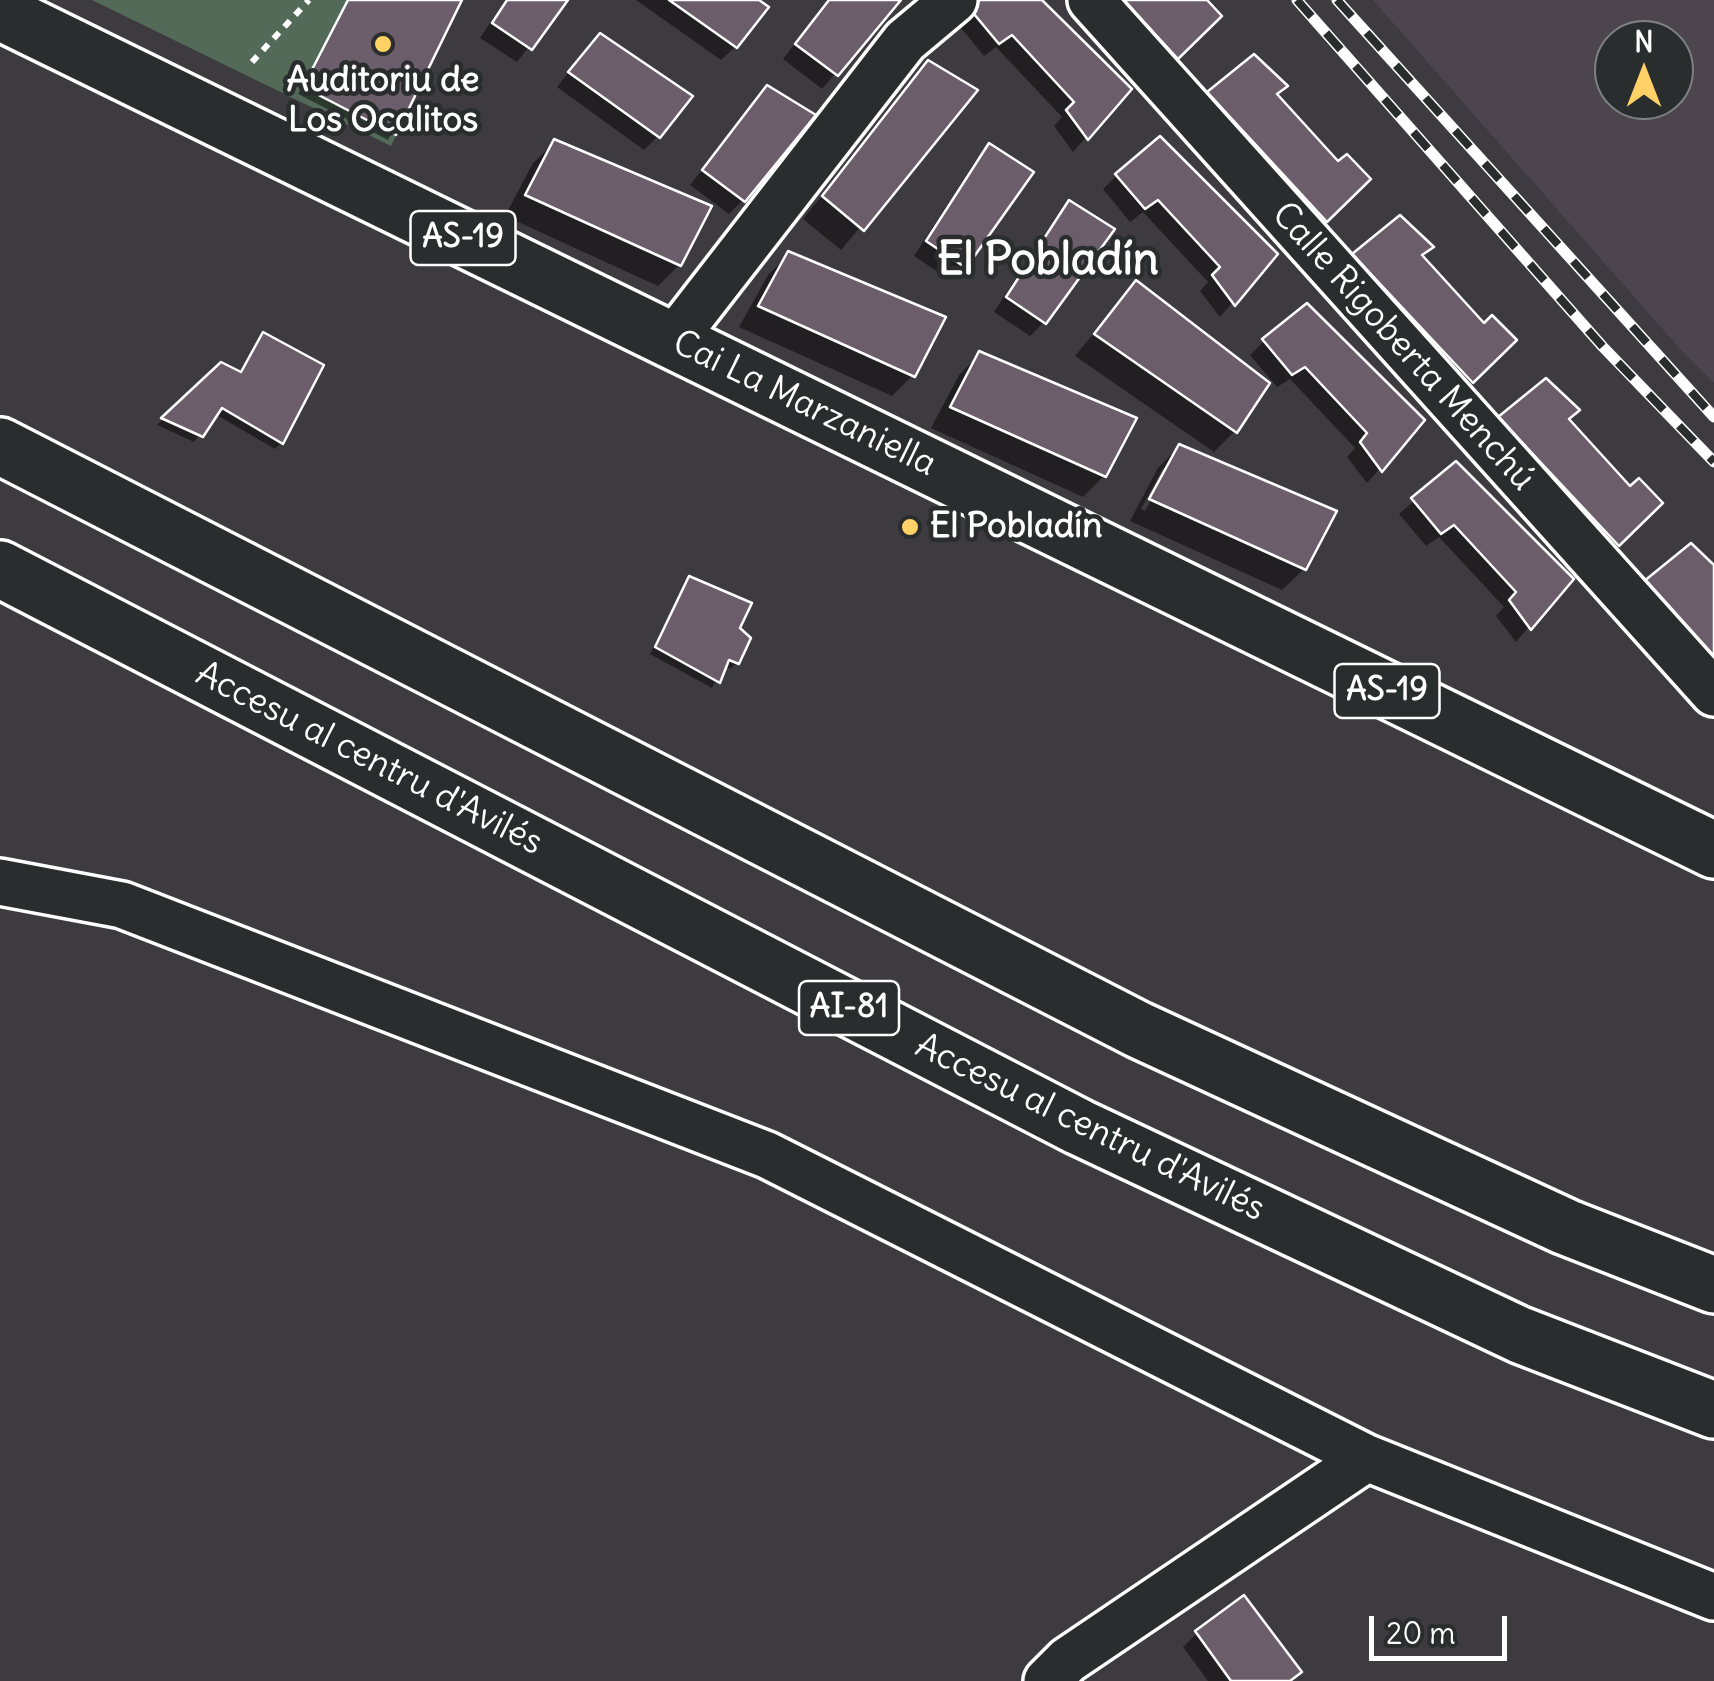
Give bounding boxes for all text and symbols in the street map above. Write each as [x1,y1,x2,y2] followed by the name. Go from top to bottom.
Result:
[1594,20,1694,120] north arrow
[1634,24,1654,60] text: N
[372,33,394,55] marker: Auditoriu de Los Ocalitos
[287,60,479,142] place label: Auditoriu de Los Ocalitos
[1263,194,1543,500] street label: Calle Rigoberta Menchú
[410,211,516,265] road number: AS-19
[937,234,1159,288] district label: El Pobladín
[666,322,942,486] street label: Cai La Marzaniella
[930,506,1102,548] place label: El Pobladín
[899,516,921,538] marker: El Pobladín
[189,653,549,865] street label: Accesu al centru d'Avilés
[1334,664,1440,718] road number: AS-19
[799,981,899,1035] road number: AI-81
[909,1025,1271,1231] street label: Accesu al centru d'Avilés
[1374,1596,1512,1658] scale bar
[1386,1614,1456,1652] text: 20 m

